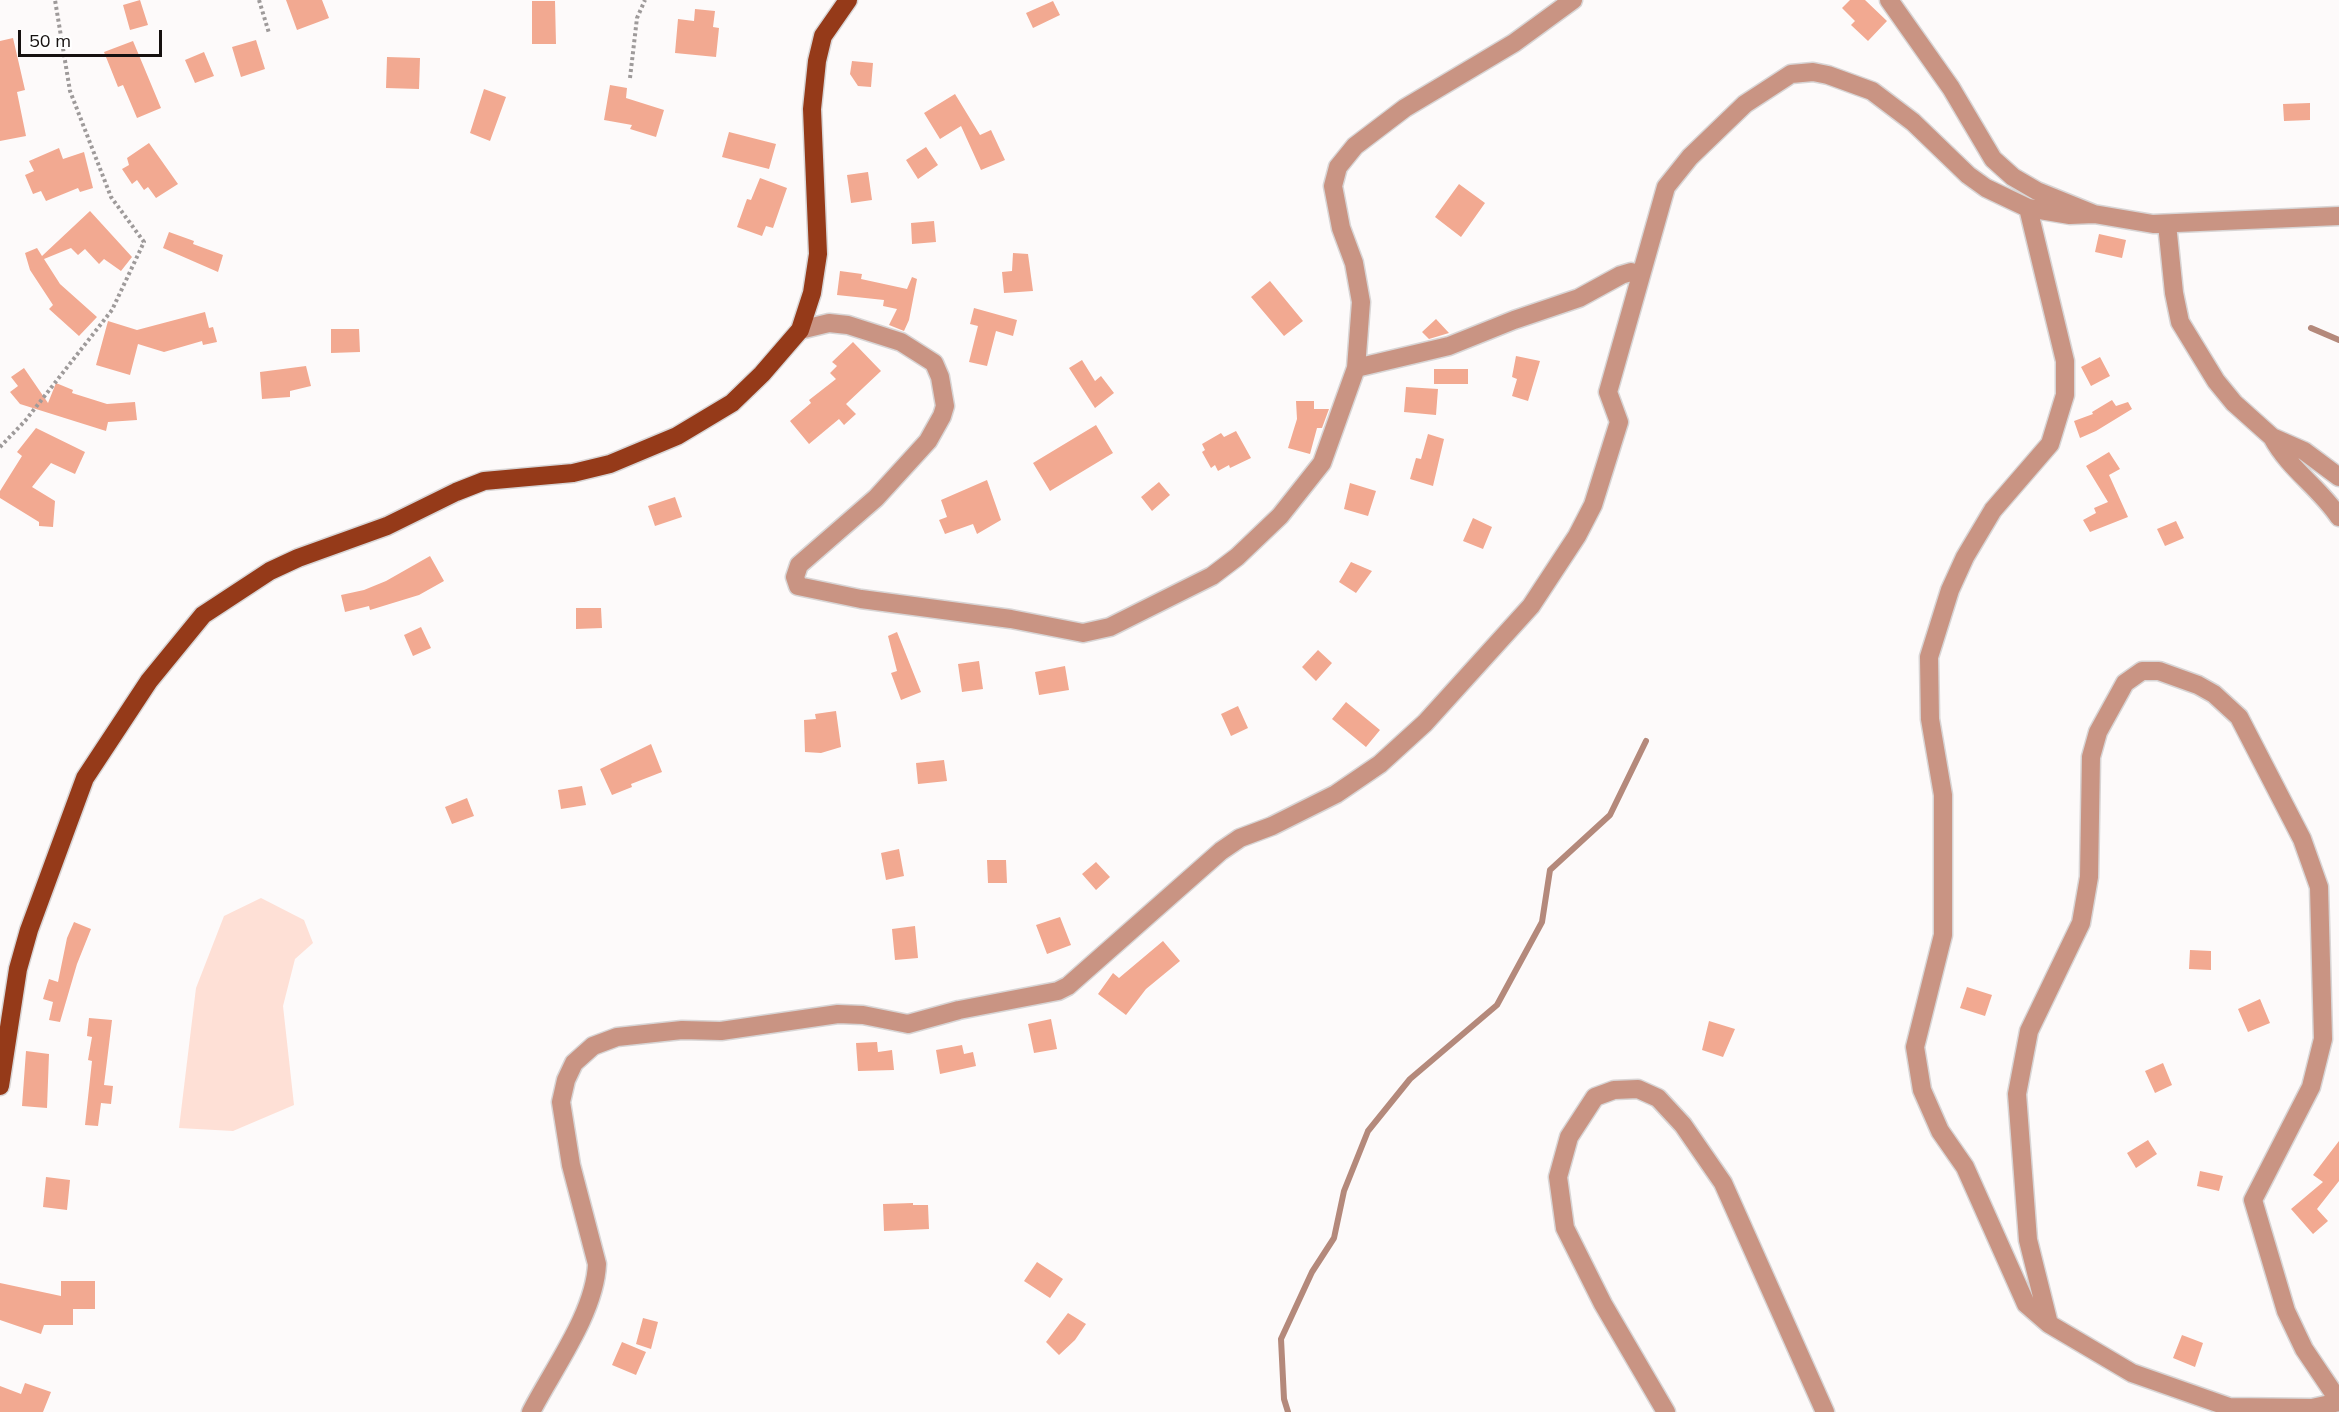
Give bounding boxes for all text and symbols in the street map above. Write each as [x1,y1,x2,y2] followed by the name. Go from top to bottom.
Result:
[21,18,165,56] scale bar
[29,29,71,52] text: 50 m

